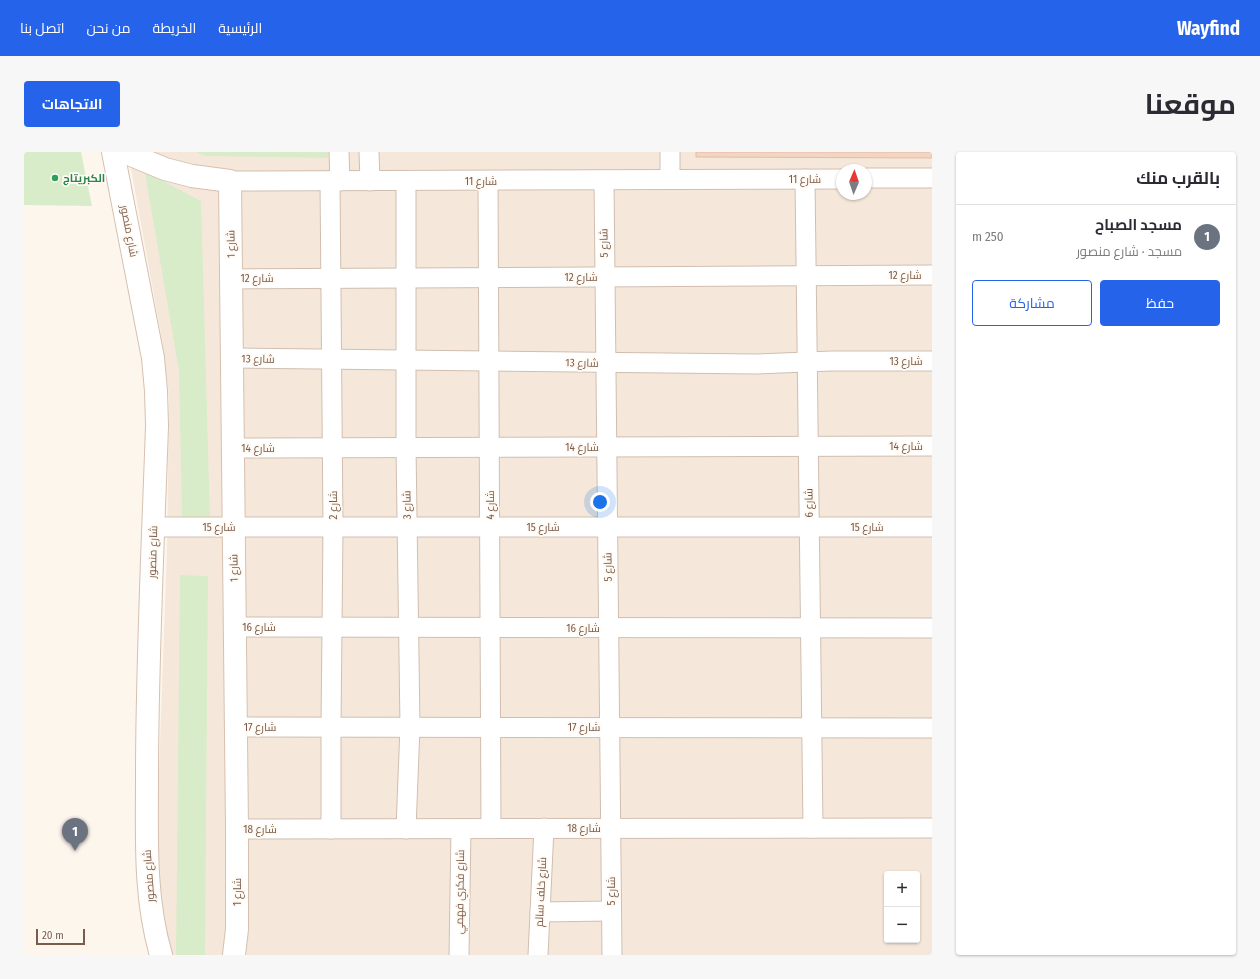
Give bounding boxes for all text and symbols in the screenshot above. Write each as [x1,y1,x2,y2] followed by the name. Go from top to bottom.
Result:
[1177,17,1240,40] text: Wayfind
[20,20,65,37] text: اتصل بنا
[87,20,131,37] text: من نحن
[153,20,196,37] text: الخريطة
[218,20,262,37] text: الرئيسية
[24,81,120,127] button: الاتجاهات
[1145,88,1236,121] text: موقعنا
[836,164,872,200] north arrow
[1136,168,1220,189] text: بالقرب منك
[63,172,105,186] place label: الكبريتاج
[50,173,60,183] marker: الكبريتاج
[789,173,821,187] street label: شارع 11
[465,175,497,189] street label: شارع 11
[116,203,140,258] street label: شارع منصور
[1095,216,1182,234] text: مسجد الصباح
[597,228,612,258] street label: شارع 5
[972,229,1004,244] text: 250 m
[1204,229,1210,244] text: 1
[224,230,239,258] street label: شارع 1
[1076,244,1182,259] text: مسجد · شارع منصور
[888,269,922,283] street label: شارع 12
[564,271,598,285] street label: شارع 12
[240,272,274,286] street label: شارع 12
[972,280,1092,326] button: مشاركة
[1100,280,1220,326] button: حفظ
[241,352,275,367] street label: شارع 13
[889,355,923,369] street label: شارع 13
[565,356,599,371] street label: شارع 13
[889,440,923,454] street label: شارع 14
[565,441,599,455] street label: شارع 14
[241,442,275,456] street label: شارع 14
[802,488,817,518] street label: شارع 6
[400,490,415,520] street label: شارع 3
[484,490,498,520] street label: شارع 4
[327,491,341,519] street label: شارع 2
[590,492,610,512] your location
[202,521,236,535] street label: شارع 15
[526,521,560,535] street label: شارع 15
[850,521,884,535] street label: شارع 15
[146,525,161,580] street label: شارع منصور
[601,552,616,582] street label: شارع 5
[227,554,242,582] street label: شارع 1
[242,621,276,635] street label: شارع 16
[566,622,600,636] street label: شارع 16
[244,721,276,735] street label: شارع 17
[568,721,600,735] street label: شارع 17
[62,818,88,851] pin: 1
[567,822,601,836] street label: شارع 18
[243,823,277,837] street label: شارع 18
[141,849,158,904] street label: شارع منصور
[453,850,469,934] street label: شارع فكري فهمي
[533,857,550,927] street label: شارع خلف سالم
[884,871,920,943] map controls
[884,871,920,907] button: +
[605,877,619,905] street label: شارع 5
[231,878,245,906] street label: شارع 1
[884,907,920,943] button: −
[36,927,85,946] scale bar
[42,929,64,942] text: 20 m

